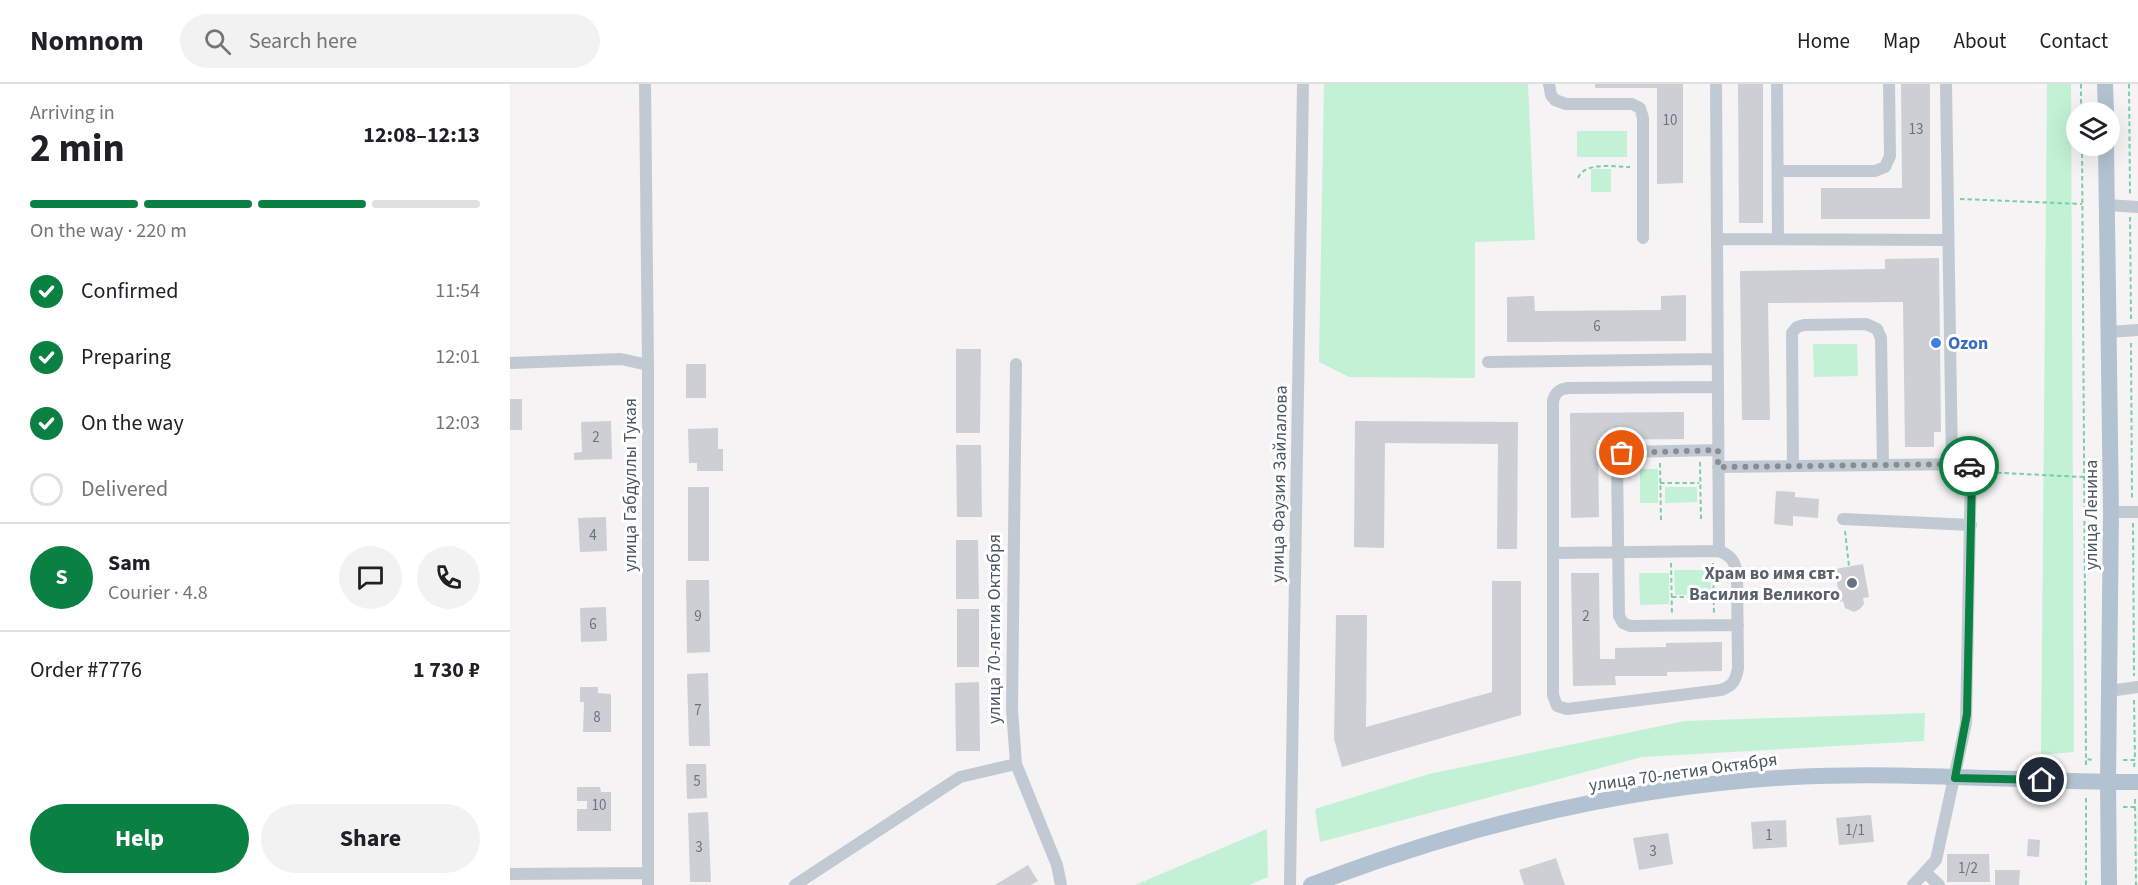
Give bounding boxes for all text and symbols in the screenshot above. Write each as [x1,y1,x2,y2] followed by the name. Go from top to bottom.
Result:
[180,14,600,68] search box
[30,21,144,61] text: Nomnom
[201,25,234,58] icon: search
[249,25,357,57] text: Search here
[1797,26,1850,56] text: Home
[1883,26,1921,56] text: Map
[1954,26,2006,56] text: About
[2039,26,2108,56] text: Contact
[30,99,115,127] text: Arriving in
[2066,102,2120,156] map controls
[2066,102,2120,156] button: layers
[1663,110,1677,131] house number: 10
[363,119,480,151] text: 12:08–12:13
[1909,119,1923,140] house number: 13
[30,121,125,177] text: 2 min
[30,217,187,245] text: On the way · 220 m
[30,275,63,308] icon: check
[81,275,178,307] text: Confirmed
[435,277,480,305] text: 11:54
[1593,316,1601,337] house number: 6
[1948,331,1988,356] place label: Ozon
[1929,336,1943,350] marker: Ozon
[30,341,63,374] icon: check
[81,341,171,373] text: Preparing
[435,343,480,371] text: 12:01
[1265,385,1294,583] street label: улица Фаузия Зайлалова
[618,398,643,572] street label: улица Габдуллы Тукая
[30,407,63,440] icon: check
[81,407,184,439] text: On the way
[435,409,480,437] text: 12:03
[592,427,600,448] house number: 2
[1596,427,1647,478] pin
[1605,436,1638,469] icon: bag
[1939,436,1999,496] courier
[1953,450,1986,483] icon: car
[2079,460,2104,570] street label: улица Ленина
[81,473,168,505] text: Delivered
[589,525,597,546] house number: 4
[982,534,1007,724] street label: улица 70-летия Октября
[339,546,402,609] button: chat
[417,546,480,609] button: phone
[108,547,151,579] text: Sam
[55,561,68,593] text: S
[1689,561,1840,607] place label: Храм во имя свт. Василия Великого
[1845,576,1859,590] marker: Храм во имя свт. Василия Великого
[108,579,208,607] text: Courier · 4.8
[694,606,702,627] house number: 9
[1582,606,1590,627] house number: 2
[589,614,597,635] house number: 6
[30,654,142,686] text: Order #7776
[413,654,480,686] text: 1 730 ₽
[694,700,702,721] house number: 7
[593,707,601,728] house number: 8
[1587,747,1779,798] street label: улица 70-летия Октября
[2016,754,2067,805] pin
[2025,763,2058,796] icon: home
[693,771,701,792] house number: 5
[592,795,606,816] house number: 10
[30,804,249,873] button: Help
[261,804,480,873] button: Share
[1845,820,1865,841] house number: 1/1
[1765,825,1773,846] house number: 1
[695,837,703,858] house number: 3
[1649,841,1657,862] house number: 3
[1958,858,1978,879] house number: 1/2

